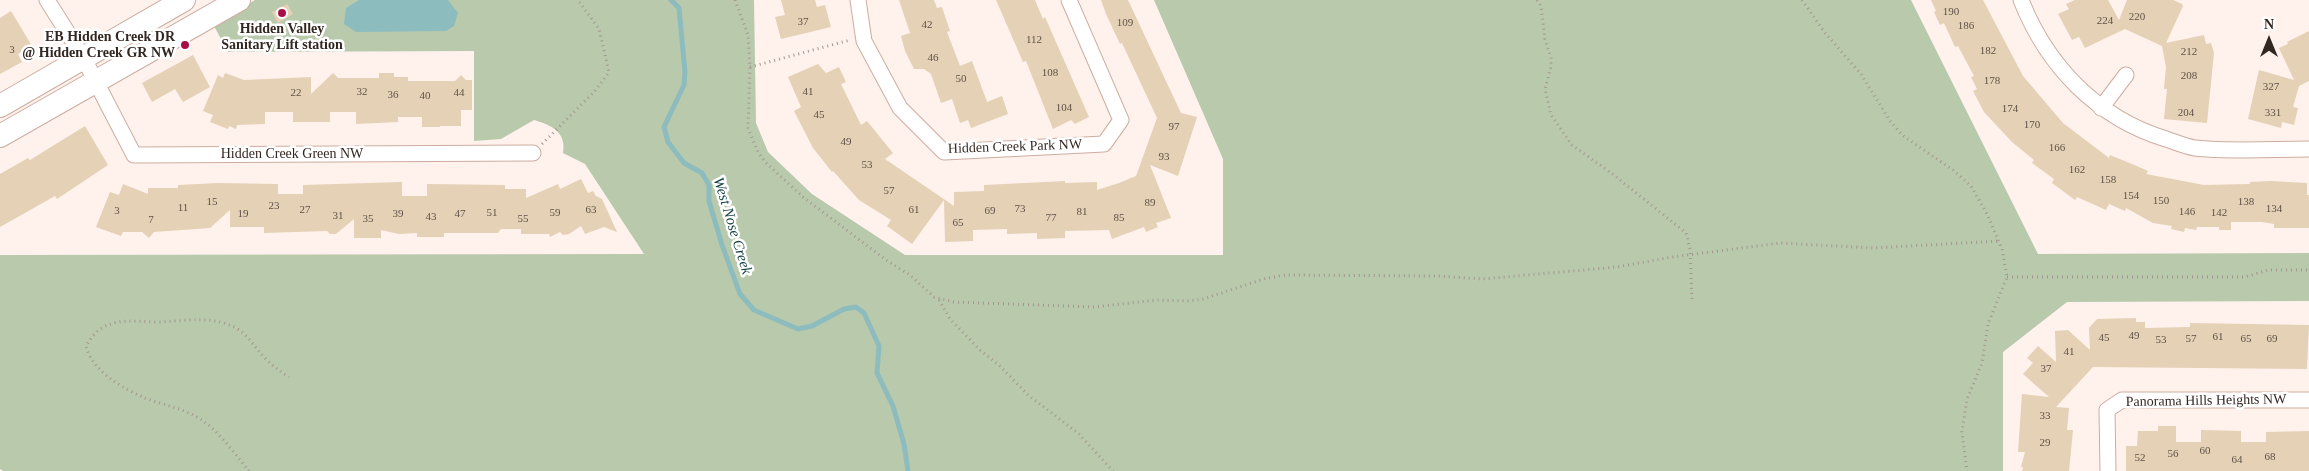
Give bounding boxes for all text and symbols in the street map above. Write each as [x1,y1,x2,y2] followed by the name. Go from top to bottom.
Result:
[1943,5,1959,19] house number: 190
[276,7,288,19] marker: Hidden Valley Sanitary Lift station
[2129,10,2145,24] house number: 220
[2097,14,2113,28] house number: 224
[798,15,808,29] house number: 37
[2244,15,2294,65] north arrow
[1117,16,1133,30] house number: 109
[2264,17,2274,32] text: N
[922,18,932,32] house number: 42
[1958,19,1974,33] house number: 186
[221,21,343,54] place label: Hidden Valley Sanitary Lift station
[22,29,175,62] place label: EB Hidden Creek DR @ Hidden Creek GR NW
[1026,33,1042,47] house number: 112
[179,39,191,51] marker: EB Hidden Creek DR @ Hidden Creek GR NW
[9,43,15,57] house number: 3
[1980,44,1996,58] house number: 182
[2181,45,2197,59] house number: 212
[928,51,938,65] house number: 46
[1042,66,1058,80] house number: 108
[2181,69,2197,83] house number: 208
[956,72,966,86] house number: 50
[1984,74,2000,88] house number: 178
[2263,80,2279,94] house number: 327
[357,85,368,99] house number: 32
[802,85,814,99] house number: 41
[290,86,302,100] house number: 22
[454,86,464,100] house number: 44
[388,88,398,102] house number: 36
[420,89,430,103] house number: 40
[1056,101,1072,115] house number: 104
[2002,102,2018,116] house number: 174
[2178,106,2194,120] house number: 204
[2265,106,2281,120] house number: 331
[814,108,824,122] house number: 45
[2024,118,2040,132] house number: 170
[1168,120,1180,134] house number: 97
[840,135,851,149] house number: 49
[948,136,1082,158] street label: Hidden Creek Park NW
[2049,141,2065,155] house number: 166
[221,146,363,162] street label: Hidden Creek Green NW
[1158,150,1170,164] house number: 93
[862,158,872,172] house number: 53
[2069,163,2085,177] house number: 162
[2100,173,2116,187] house number: 158
[709,175,755,277] water label: West Nose Creek
[884,184,894,198] house number: 57
[2123,189,2139,203] house number: 154
[2153,194,2169,208] house number: 150
[206,195,218,209] house number: 15
[2238,195,2254,209] house number: 138
[1144,196,1156,210] house number: 89
[268,199,280,213] house number: 23
[178,201,188,215] house number: 11
[1014,202,1026,216] house number: 73
[2266,202,2282,216] house number: 134
[300,203,310,217] house number: 27
[586,203,596,217] house number: 63
[909,203,920,217] house number: 61
[114,204,120,218] house number: 3
[984,204,996,218] house number: 69
[1076,205,1088,219] house number: 81
[2179,205,2195,219] house number: 146
[487,206,498,220] house number: 51
[550,206,560,220] house number: 59
[2211,206,2227,220] house number: 142
[238,207,248,221] house number: 19
[392,207,403,221] house number: 39
[454,207,466,221] house number: 47
[332,209,343,223] house number: 31
[426,210,436,224] house number: 43
[1046,211,1056,225] house number: 77
[1114,211,1124,225] house number: 85
[362,212,373,226] house number: 35
[518,212,528,226] house number: 55
[148,213,154,227] house number: 7
[952,216,964,230] house number: 65
[2128,329,2140,343] house number: 49
[2212,330,2224,344] house number: 61
[2098,331,2110,345] house number: 45
[2186,332,2196,346] house number: 57
[2240,332,2252,346] house number: 65
[2266,332,2278,346] house number: 69
[2156,333,2166,347] house number: 53
[2064,345,2074,359] house number: 41
[2040,362,2052,376] house number: 37
[2126,391,2286,411] street label: Panorama Hills Heights NW
[2040,409,2050,423] house number: 33
[2040,436,2050,450] house number: 29
[2200,444,2210,458] house number: 60
[2168,447,2178,461] house number: 56
[2264,450,2276,464] house number: 68
[2134,451,2146,465] house number: 52
[2232,453,2242,467] house number: 64

